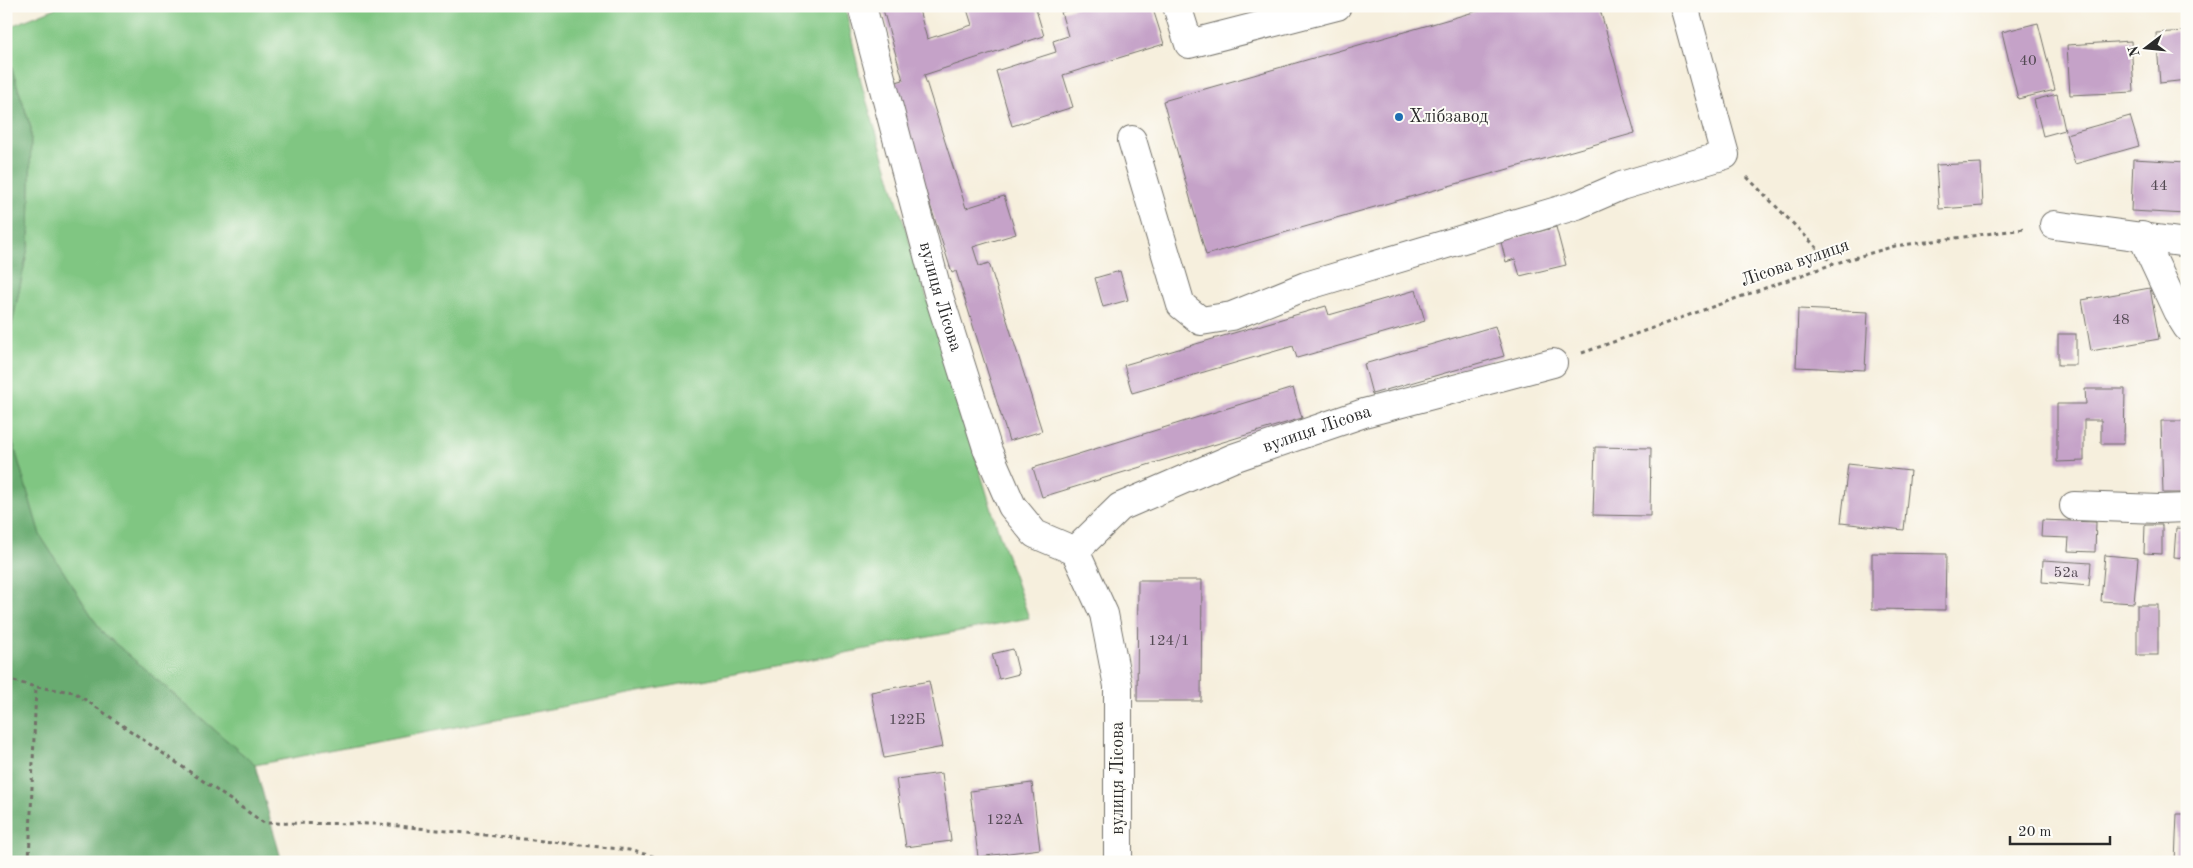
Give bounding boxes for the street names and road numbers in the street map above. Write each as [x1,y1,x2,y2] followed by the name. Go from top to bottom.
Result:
[1738,236,1852,290] street label: Лісова вулиця
[916,240,965,354] street label: вулиця Лісова
[1260,402,1373,456] street label: вулиця Лісова
[1109,721,1127,835] street label: вулиця Лісова

